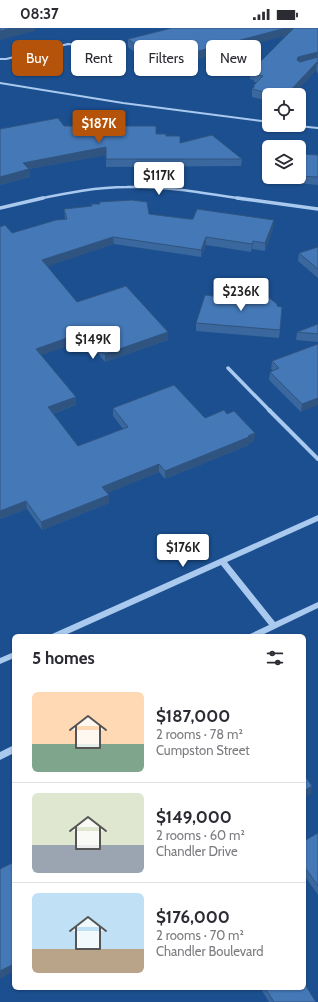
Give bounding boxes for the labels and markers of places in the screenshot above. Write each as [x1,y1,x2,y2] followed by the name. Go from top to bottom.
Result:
[71,110,127,144] pin: $187K
[131,162,187,196] pin: $117K
[213,278,269,312] pin: $236K
[65,326,121,360] pin: $149K
[155,534,211,568] pin: $176K

